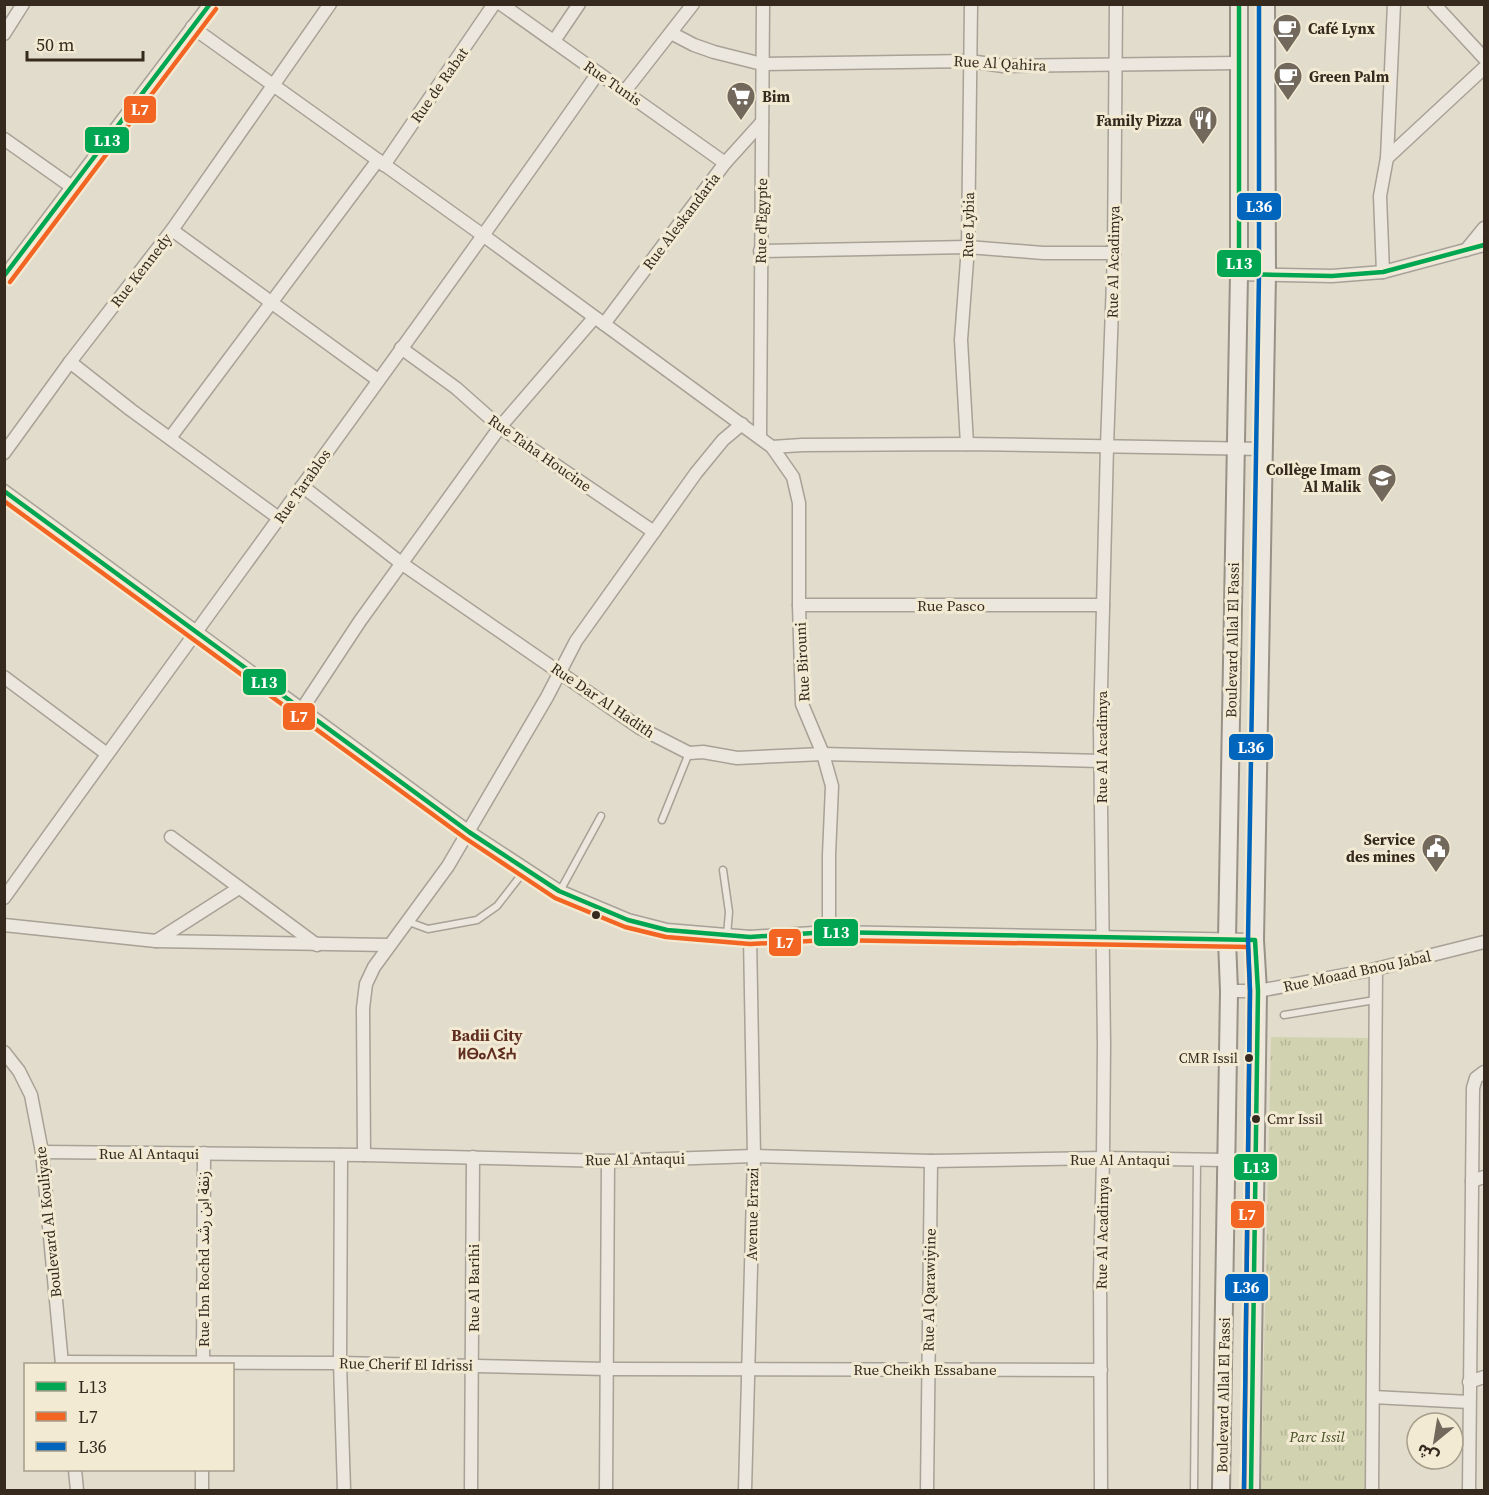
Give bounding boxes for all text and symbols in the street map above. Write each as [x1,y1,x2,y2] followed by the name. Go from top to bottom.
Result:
[1271,12,1303,54] cafe icon: Café Lynx
[1308,18,1376,39] place label: Café Lynx
[27,24,142,62] scale bar
[36,32,74,57] text: 50 m
[405,43,473,127] street label: Rue de Rabat
[953,50,1047,76] street label: Rue Al Qahira
[580,55,646,111] street label: Rue Tunis
[1272,60,1304,102] cafe icon: Green Palm
[1309,66,1390,87] place label: Green Palm
[725,80,757,122] supermarket icon: Bim
[762,86,791,107] place label: Bim
[123,95,157,124] line badge: L7
[131,98,149,120] text: L7
[1187,104,1219,146] restaurant icon: Family Pizza
[1096,110,1183,131] place label: Family Pizza
[84,126,130,154] line badge: L13
[94,129,121,151] text: L13
[637,168,725,274] street label: Rue Aleskandaria
[750,178,772,264] street label: Rue d'Egypte
[957,191,979,258] street label: Rue Lybia
[1236,192,1282,221] line badge: L36
[1246,195,1273,217] text: L36
[1102,205,1124,319] street label: Rue Al Acadimya
[105,228,177,311] street label: Rue Kennedy
[1216,249,1262,278] line badge: L13
[1226,252,1253,274] text: L13
[484,409,596,497] street label: Rue Taha Houcine
[269,445,335,527] street label: Rue Tarablos
[1266,459,1361,497] place label: Collège Imam Al Malik
[1366,462,1398,504] school or university icon: Collège Imam Al Malik
[1220,562,1244,718] street label: Boulevard Allal El Fassi
[917,595,985,616] street label: Rue Pasco
[789,622,815,702] street label: Rue Birouni
[547,657,659,743] street label: Rue Dar Al Hadith
[242,668,287,696] line badge: L13
[251,671,278,693] text: L13
[1091,690,1112,804] street label: Rue Al Acadimya
[282,702,316,731] line badge: L7
[290,705,308,727] text: L7
[1228,733,1274,761] line badge: L36
[1238,736,1265,758] text: L36
[1346,829,1415,867] place label: Service des mines
[1420,832,1452,874] public building icon: Service des mines
[590,909,602,921] unlabelled marker
[813,918,859,947] line badge: L13
[823,921,850,943] text: L13
[768,928,802,957] line badge: L7
[776,931,794,953] text: L7
[1281,945,1433,997] street label: Rue Moaad Bnou Jabal
[451,1024,523,1064] district label: Badii City ⵍⴱⴰⴷⵉⵄ
[1179,1048,1238,1068] place label: CMR Issil
[1243,1052,1255,1064] marker: CMR Issil
[1267,1109,1323,1129] place label: Cmr Issil
[1250,1113,1262,1125] marker: Cmr Issil
[99,1143,199,1164] street label: Rue Al Antaqui
[30,1145,66,1299] street label: Boulevard Al Kouliyate
[585,1148,685,1170] street label: Rue Al Antaqui
[1070,1149,1170,1170] street label: Rue Al Antaqui
[1233,1153,1278,1181] line badge: L13
[1243,1156,1270,1178] text: L13
[741,1167,763,1261] street label: Avenue Errazi
[193,1171,214,1347] street label: Rue Ibn Rochd زنقة ابن رشد
[1091,1176,1113,1290] street label: Rue Al Acadimya
[1230,1200,1265,1229] line badge: L7
[1238,1203,1256,1225] text: L7
[917,1228,941,1352] street label: Rue Al Qarawiyine
[463,1244,484,1332] street label: Rue Al Barihi
[1224,1273,1269,1302] line badge: L36
[1233,1276,1260,1298] text: L36
[1211,1317,1235,1473] street label: Boulevard Allal El Fassi
[339,1352,473,1376] street label: Rue Cherif El Idrissi
[853,1359,997,1380] street label: Rue Cheikh Essabane
[24,1363,234,1471] legend
[78,1374,107,1399] text: L13
[78,1404,98,1429] text: L7
[1405,1411,1465,1471] north arrow
[1288,1426,1346,1447] park label: Parc Issil
[78,1434,107,1459] text: L36
[1412,1439,1442,1469] text: ش

